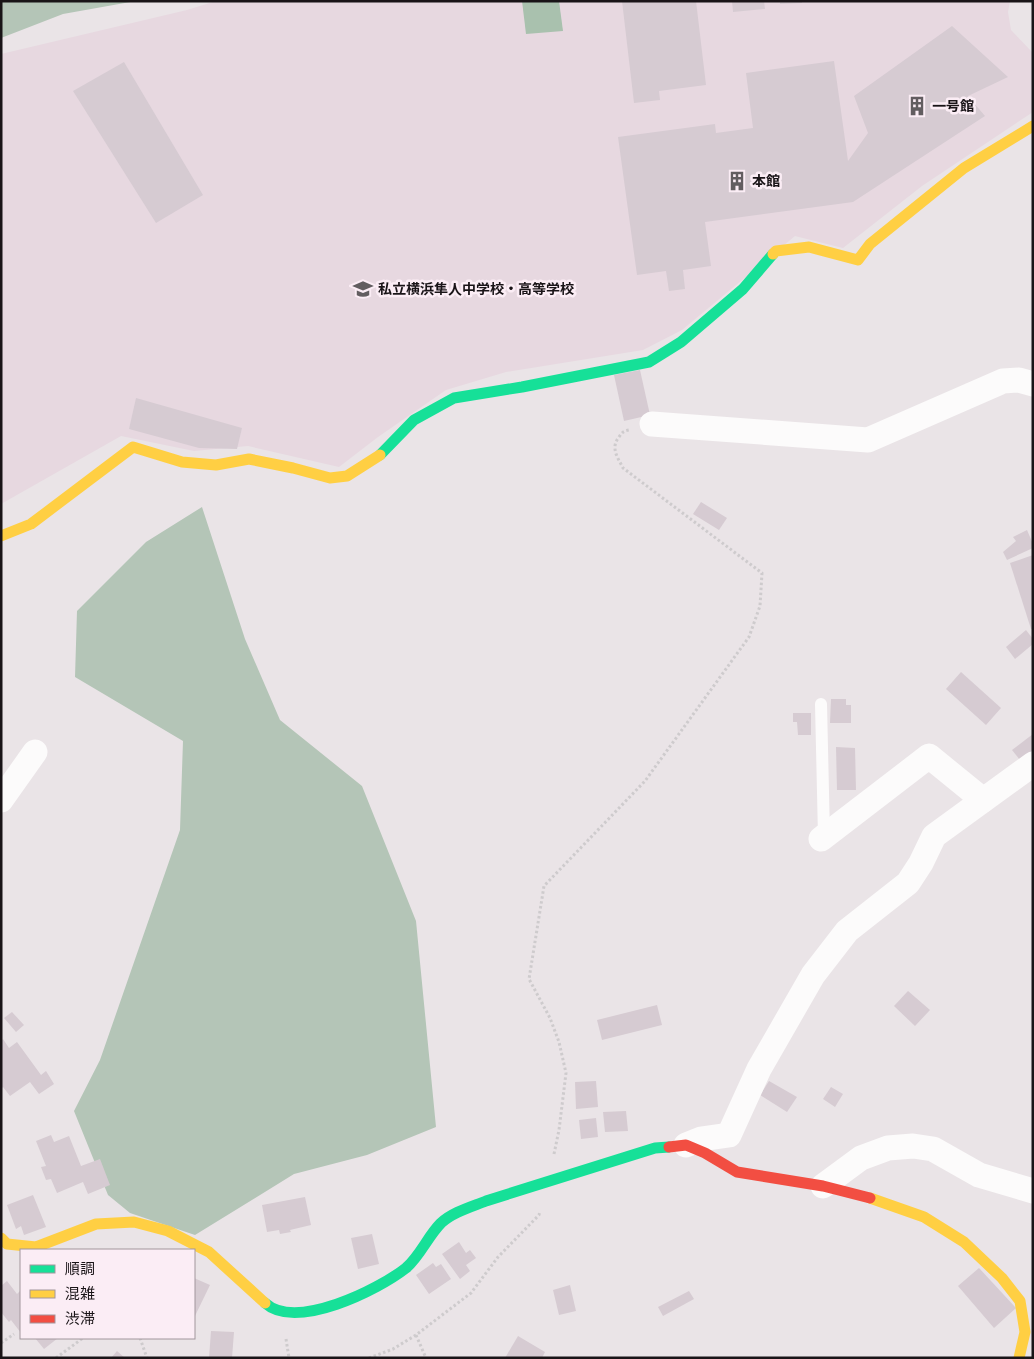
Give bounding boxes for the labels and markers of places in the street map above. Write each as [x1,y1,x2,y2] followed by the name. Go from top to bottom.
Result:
[906,95,928,117] building icon: 一号館
[932,97,974,114] place label: 一号館
[726,170,748,192] building icon: 本館
[752,172,780,189] place label: 本館
[352,278,374,300] school or university icon: 私立横浜隼人中学校・高等学校
[378,280,574,297] place label: 私立横浜隼人中学校・高等学校

